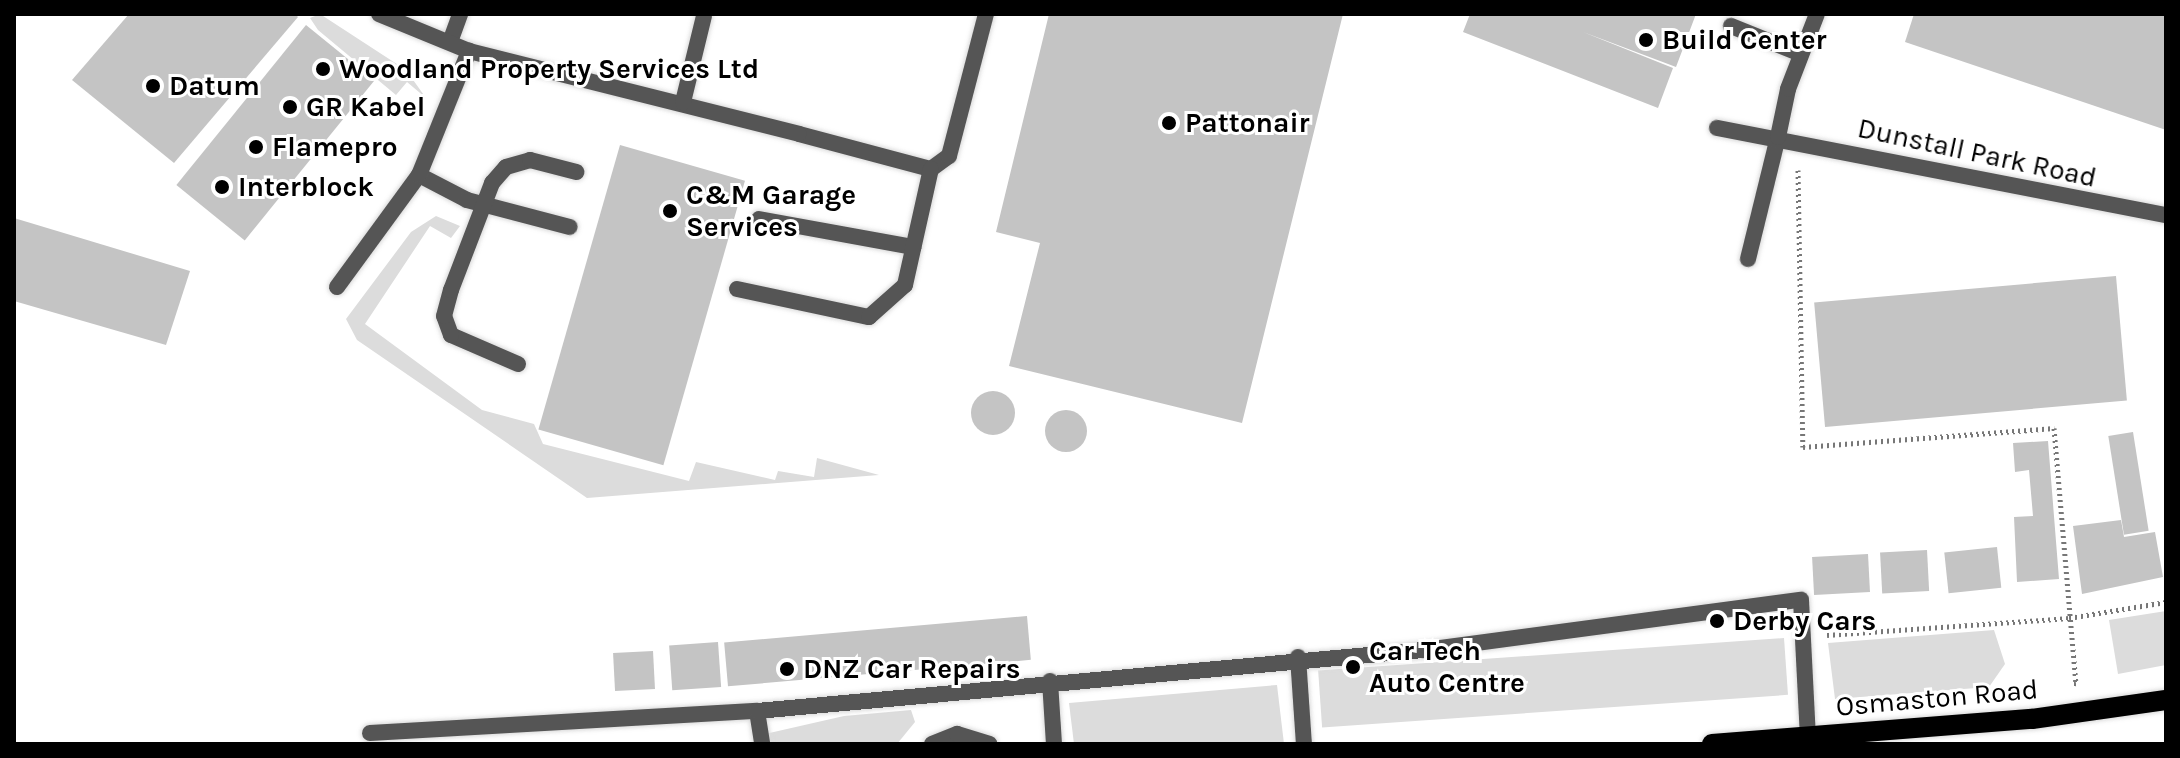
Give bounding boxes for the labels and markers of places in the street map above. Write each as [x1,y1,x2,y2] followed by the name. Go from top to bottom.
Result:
[1662,23,1827,57] place label: Build Center
[1637,31,1655,49] marker: Build Center
[339,52,759,86] place label: Woodland Property Services Ltd
[314,60,332,78] marker: Woodland Property Services Ltd
[169,69,260,103] place label: Datum
[144,77,162,95] marker: Datum
[306,90,425,124] place label: GR Kabel
[281,98,299,116] marker: GR Kabel
[1185,106,1310,140] place label: Pattonair
[1160,114,1178,132] marker: Pattonair
[272,130,398,164] place label: Flamepro
[247,138,265,156] marker: Flamepro
[238,170,374,204] place label: Interblock
[213,178,231,196] marker: Interblock
[686,178,856,244] place label: C&M Garage Services
[661,202,679,220] marker: C&M Garage Services
[1733,604,1876,638] place label: Derby Cars
[1708,612,1726,630] marker: Derby Cars
[1369,634,1525,700] place label: Car Tech Auto Centre
[803,652,1020,686] place label: DNZ Car Repairs
[1344,658,1362,676] marker: Car Tech Auto Centre
[778,660,796,678] marker: DNZ Car Repairs

